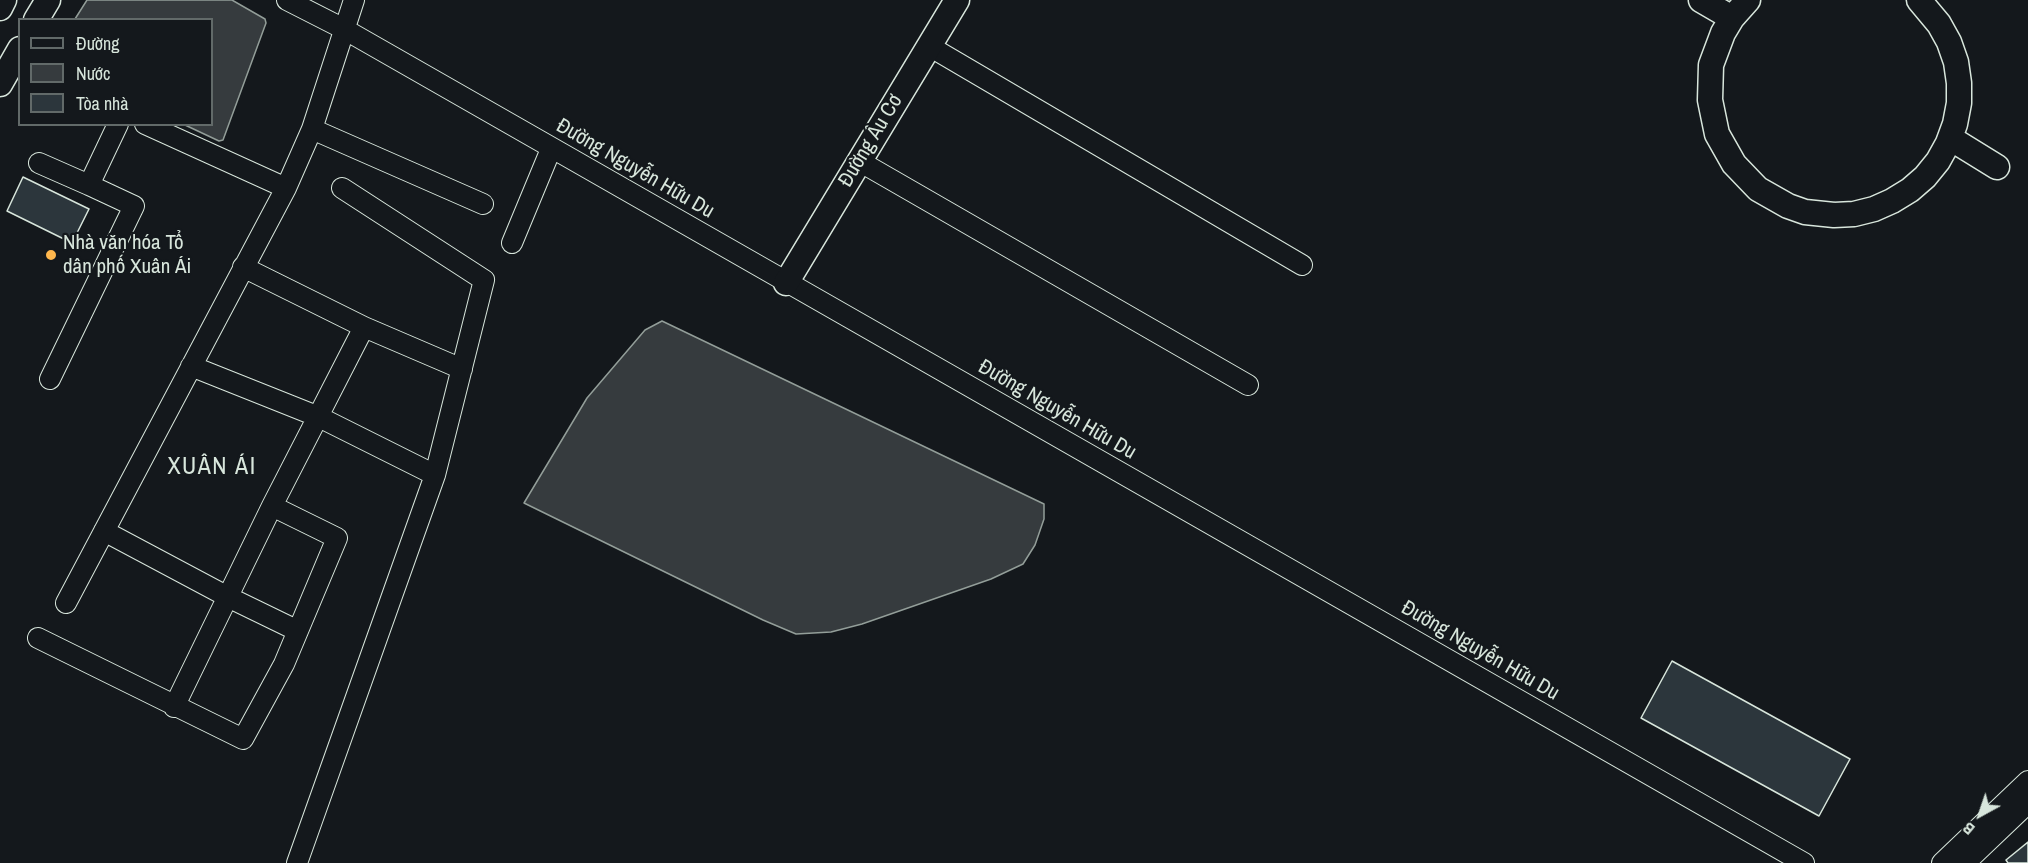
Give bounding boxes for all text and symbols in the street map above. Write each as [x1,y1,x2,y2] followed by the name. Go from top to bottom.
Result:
[18,18,213,126] legend
[76,31,120,56] text: Đường
[76,61,110,86] text: Nước
[834,90,908,192] street label: Đường Âu Cơ
[76,91,129,116] text: Tòa nhà
[552,114,718,224] street label: Đường Nguyễn Hữu Du
[63,230,191,280] place label: Nhà văn hóa Tổ dân phố Xuân Ái
[44,248,58,262] marker: Nhà văn hóa Tổ dân phố Xuân Ái
[974,355,1140,465] street label: Đường Nguyễn Hữu Du
[167,454,257,482] district label: XUÂN ÁI
[1397,596,1563,706] street label: Đường Nguyễn Hữu Du
[1950,785,2010,845] north arrow
[1958,817,1979,840] text: B

